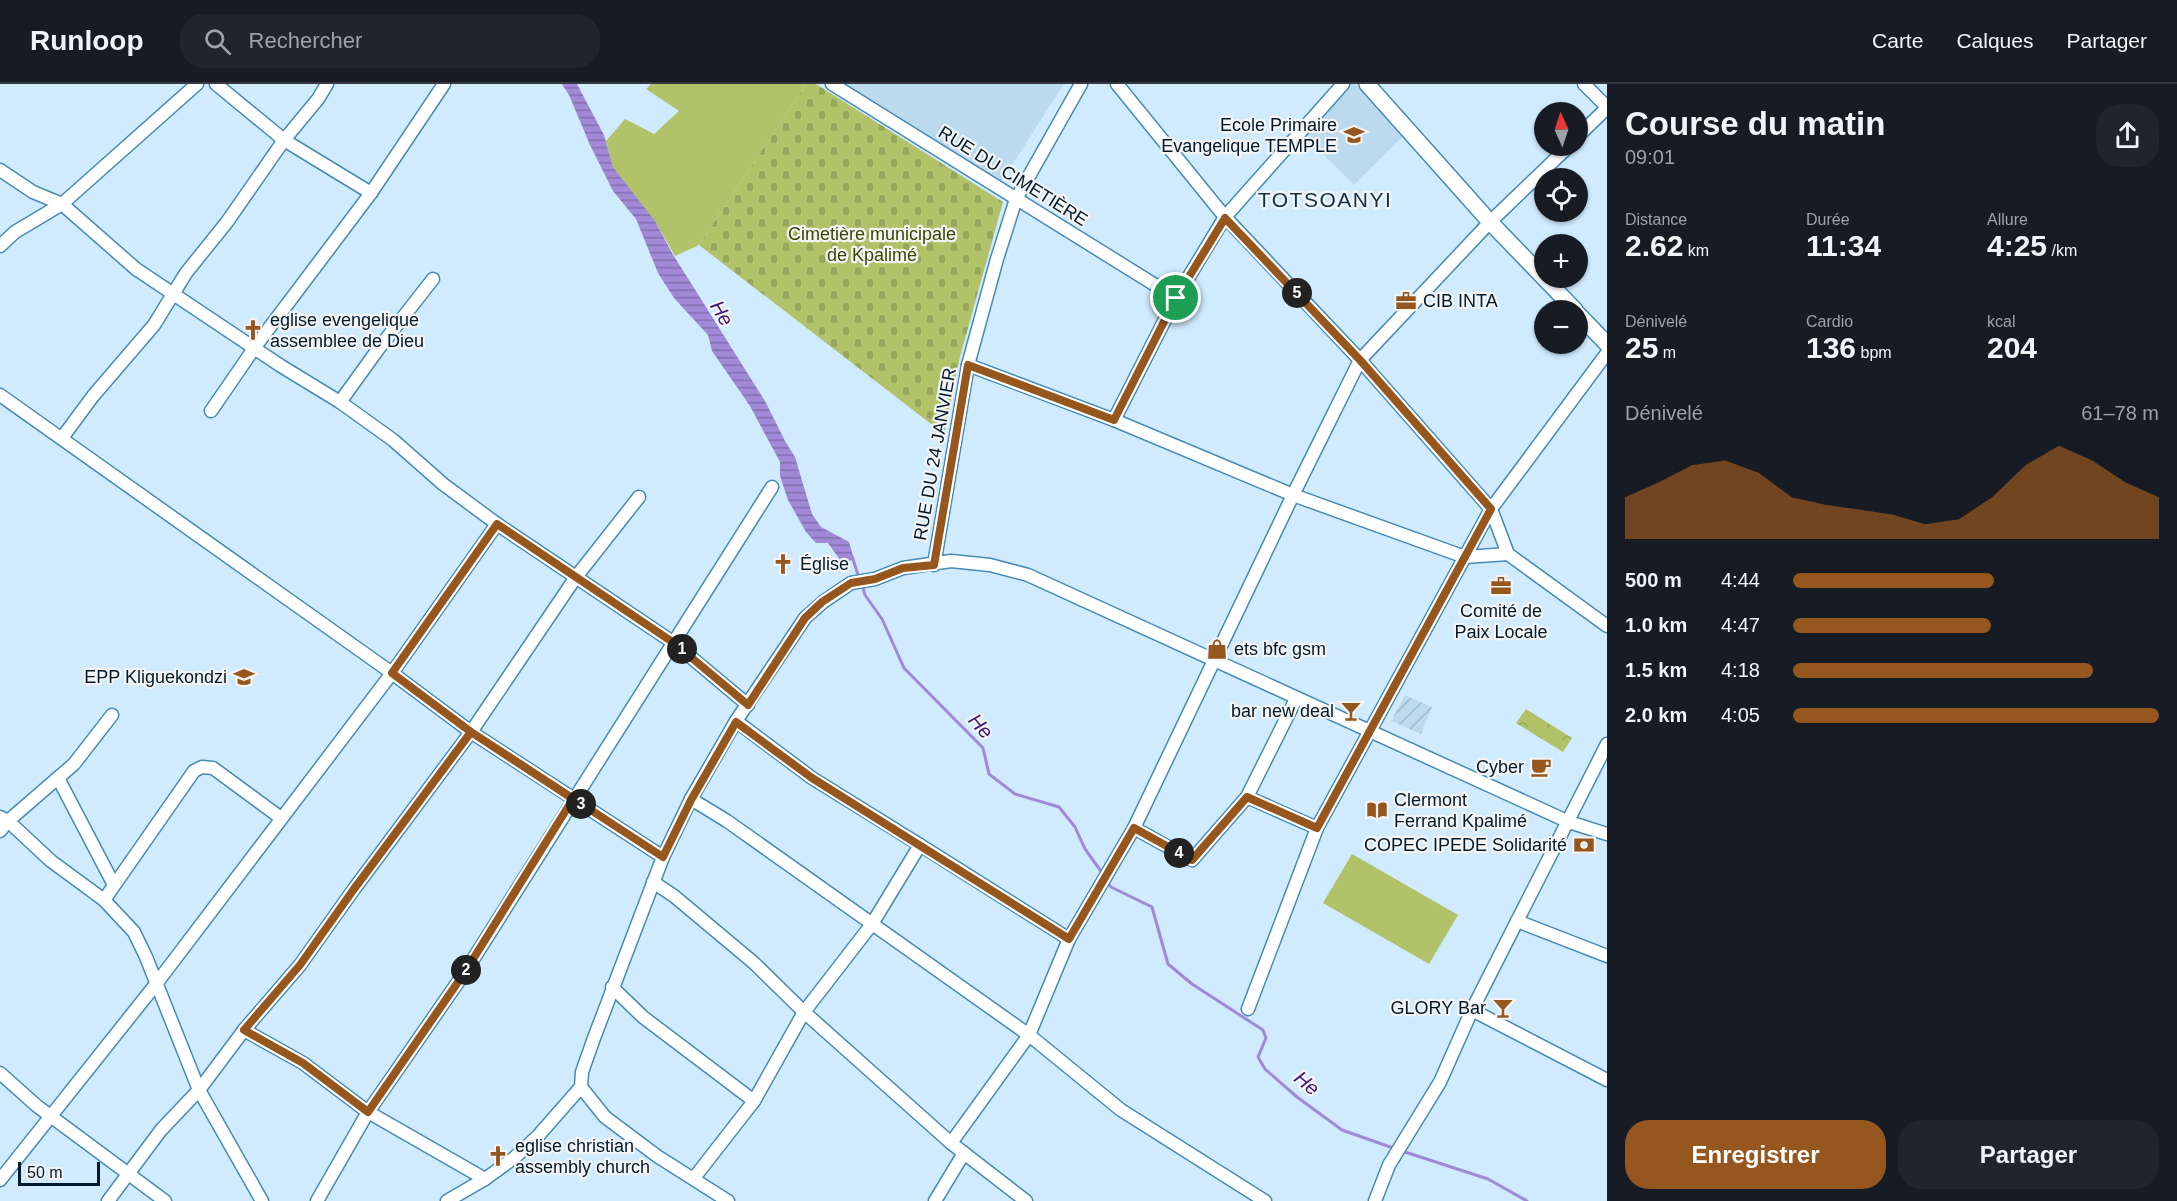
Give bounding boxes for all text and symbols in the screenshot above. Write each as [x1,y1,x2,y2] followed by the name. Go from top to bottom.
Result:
[180,14,600,68] search box
[30,25,144,56] text: Runloop
[201,25,234,58] icon: search
[249,28,362,53] text: Rechercher
[1872,29,1923,52] text: Carte
[1956,29,2033,52] text: Calques
[2066,29,2147,52] text: Partager
[1534,102,1588,156] north arrow
[1534,102,1588,354] map controls
[2096,104,2159,167] button: share
[1625,105,1885,142] text: Course du matin
[1161,115,1337,156] place label: Ecole Primaire Evangelique TEMPLE
[935,122,1091,230] street label: RUE DU CIMETIÈRE
[1342,123,1366,147] school or university icon: Ecole Primaire Evangelique TEMPLE
[1625,146,1675,168] text: 09:01
[1534,168,1588,222] button: locate
[1258,188,1392,211] district label: TOTSOANYI
[1625,211,1687,228] text: Distance
[1806,211,1850,228] text: Durée
[1987,211,2028,228] text: Allure
[788,224,956,265] park label: Cimetière municipale de Kpalimé
[1625,229,1683,262] text: 2.62
[1806,229,1881,262] text: 11:34
[1987,229,2047,262] text: 4:25
[1534,234,1588,288] button: +
[1683,242,1709,259] text: km
[2047,242,2077,259] text: /km
[1150,272,1201,323] pin
[1282,278,1312,308] pin: 5
[1159,281,1192,314] icon: arrive
[1293,284,1301,301] text: 5
[1394,289,1418,313] office icon: CIB INTA
[1423,291,1498,311] place label: CIB INTA
[706,296,738,330] water label: He
[1534,300,1588,354] button: −
[270,310,424,351] place label: eglise evengelique assemblee de Dieu
[1625,313,1687,330] text: Dénivelé
[1806,313,1853,330] text: Cardio
[1987,313,2015,330] text: kcal
[241,318,265,342] church icon: eglise evengelique assemblee de Dieu
[1625,331,1658,364] text: 25
[1806,331,1856,364] text: 136
[1987,331,2037,364] text: 204
[1658,344,1676,361] text: m
[1856,344,1892,361] text: bpm
[910,366,960,542] street label: RUE DU 24 JANVIER
[1625,402,1703,424] text: Dénivelé
[2081,402,2159,424] text: 61–78 m
[771,552,795,576] church icon: Église
[800,554,849,574] place label: Église
[1625,569,1682,591] text: 500 m
[1721,569,1760,591] text: 4:44
[1489,574,1513,598] office icon: Comité de Paix Locale
[1454,601,1548,642] place label: Comité de Paix Locale
[1625,614,1687,636] text: 1.0 km
[1721,614,1760,636] text: 4:47
[667,634,697,664] pin: 1
[1205,637,1229,661] shop icon: ets bfc gsm
[1234,639,1326,659] place label: ets bfc gsm
[678,640,686,657] text: 1
[1625,659,1687,681] text: 1.5 km
[1721,659,1760,681] text: 4:18
[232,665,256,689] school or university icon: EPP Kliguekondzi
[84,667,227,687] place label: EPP Kliguekondzi
[1339,699,1363,723] bar icon: bar new deal
[1231,701,1334,721] place label: bar new deal
[1625,704,1687,726] text: 2.0 km
[1721,704,1760,726] text: 4:05
[964,709,998,743] water label: He
[1529,755,1553,779] cafe icon: Cyber
[1476,757,1524,777] place label: Cyber
[566,789,596,819] pin: 3
[1394,790,1527,831] place label: Clermont Ferrand Kpalimé
[577,795,585,812] text: 3
[1365,798,1389,822] library icon: Clermont Ferrand Kpalimé
[1572,833,1596,857] bank icon: COPEC IPEDE Solidarité
[1364,835,1567,855] place label: COPEC IPEDE Solidarité
[1164,838,1194,868] pin: 4
[1175,844,1183,861] text: 4
[451,955,481,985] pin: 2
[462,961,470,978] text: 2
[1491,996,1515,1020] bar icon: GLORY Bar
[1391,998,1486,1018] place label: GLORY Bar
[1290,1066,1324,1100] water label: He
[1625,1120,1886,1189] button: Enregistrer
[1898,1120,2159,1189] button: Partager
[515,1136,650,1177] place label: eglise christian assembly church
[486,1144,510,1168] church icon: eglise christian assembly church
[18,1159,100,1186] scale bar
[27,1164,63,1181] text: 50 m

